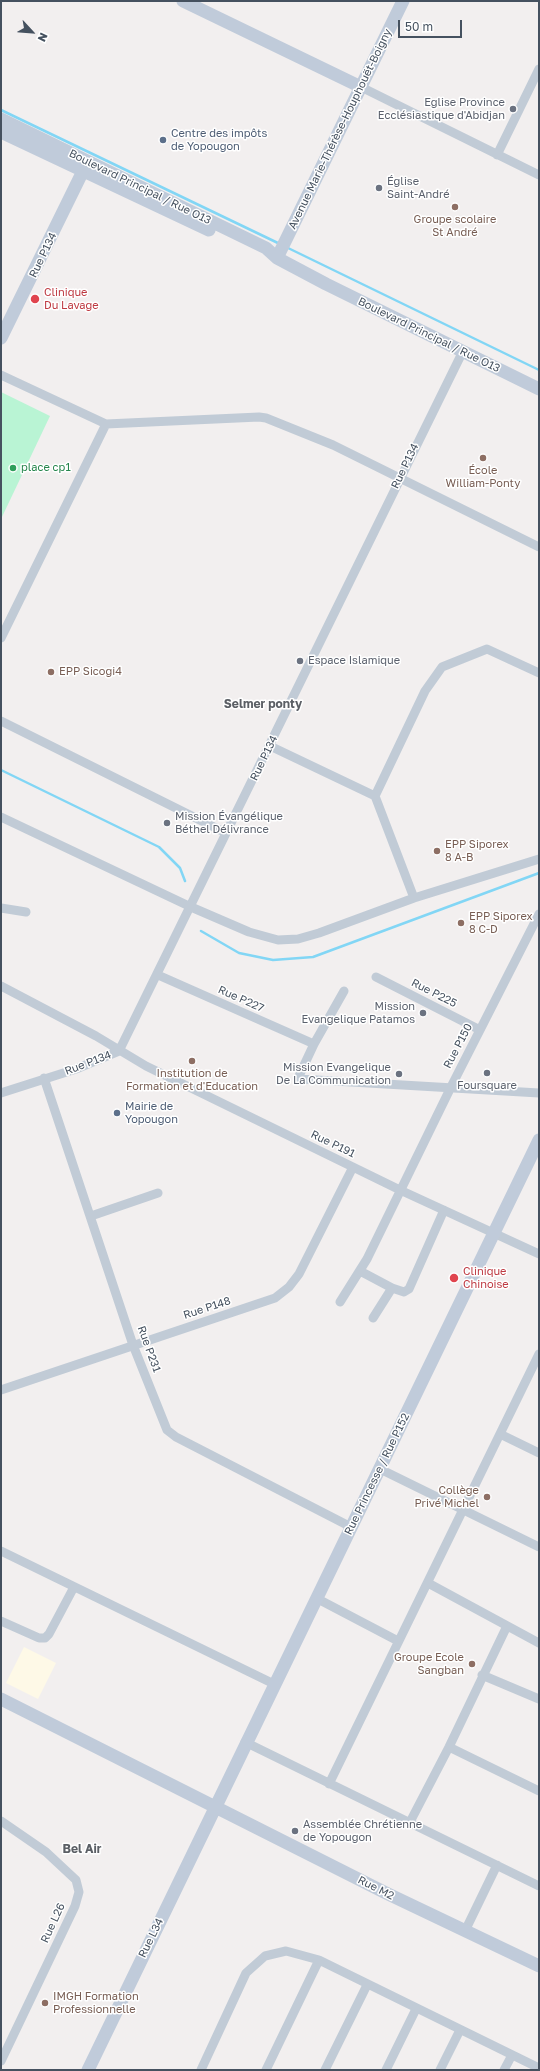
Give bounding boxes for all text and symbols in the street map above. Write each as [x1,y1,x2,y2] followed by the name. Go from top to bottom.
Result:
[12,12,52,52] north arrow
[400,12,464,38] scale bar
[405,19,433,34] text: 50 m
[286,27,394,231] street label: Avenue Marie-Thérèse-Houphouët-Boigny
[36,31,51,44] text: N
[378,96,505,122] place label: Eglise Province Ecclésiastique d'Abidjan
[508,104,518,114] marker: Eglise Province Ecclésiastique d'Abidjan
[171,127,267,153] place label: Centre des impôts de Yopougon
[158,135,168,145] marker: Centre des impôts de Yopougon
[67,147,213,227] street label: Boulevard Principal / Rue O13
[387,175,450,201] place label: Église Saint-André
[374,183,384,193] marker: Église Saint-André
[450,202,460,212] marker: Groupe scolaire St André
[414,213,496,239] place label: Groupe scolaire St André
[26,230,60,280] street label: Rue P134
[44,286,99,312] place label: Clinique Du Lavage
[29,293,41,305] marker: Clinique Du Lavage
[356,295,502,375] street label: Boulevard Principal / Rue O13
[388,441,422,491] street label: Rue P134
[478,453,488,463] marker: École William-Ponty
[21,461,71,475] place label: place cp1
[8,463,18,473] marker: place cp1
[446,464,520,490] place label: École William-Ponty
[308,654,400,668] place label: Espace Islamique
[295,656,305,666] marker: Espace Islamique
[59,665,122,679] place label: EPP Sicogi4
[46,667,56,677] marker: EPP Sicogi4
[224,697,302,711] district label: Selmer ponty
[247,733,281,783] street label: Rue P134
[175,810,283,836] place label: Mission Évangélique Béthel Délivrance
[162,818,172,828] marker: Mission Évangélique Béthel Délivrance
[445,838,509,864] place label: EPP Siporex 8 A-B
[432,846,442,856] marker: EPP Siporex 8 A-B
[469,910,533,936] place label: EPP Siporex 8 C-D
[456,918,466,928] marker: EPP Siporex 8 C-D
[409,976,459,1010] street label: Rue P225
[216,983,266,1015] street label: Rue P227
[301,1000,415,1026] place label: Mission Evangelique Patamos
[418,1008,428,1018] marker: Mission Evangelique Patamos
[441,1021,475,1071] street label: Rue P150
[63,1048,113,1078] street label: Rue P134
[187,1056,197,1066] marker: Institution de Formation et d'Education
[276,1061,391,1087] place label: Mission Evangelique De La Communication
[126,1067,258,1093] place label: Institution de Formation et d'Education
[482,1068,492,1078] marker: Foursquare
[394,1069,404,1079] marker: Mission Evangelique De La Communication
[457,1079,517,1093] place label: Foursquare
[125,1100,178,1126] place label: Mairie de Yopougon
[112,1108,122,1118] marker: Mairie de Yopougon
[309,1128,357,1160] street label: Rue P191
[463,1265,509,1291] place label: Clinique Chinoise
[448,1272,460,1284] marker: Clinique Chinoise
[182,1294,232,1322] street label: Rue P148
[135,1324,163,1374] street label: Rue P231
[342,1411,412,1537] street label: Rue Princesse / Rue P152
[414,1484,479,1510] place label: Collège Privé Michel
[482,1492,492,1502] marker: Collège Privé Michel
[394,1651,464,1677] place label: Groupe Ecole Sangban
[467,1659,477,1669] marker: Groupe Ecole Sangban
[303,1818,422,1844] place label: Assemblée Chrétienne de Yopougon
[290,1826,300,1836] marker: Assemblée Chrétienne de Yopougon
[62,1842,102,1856] district label: Bel Air
[356,1873,396,1903] street label: Rue M2
[38,1901,68,1945] street label: Rue L26
[136,1916,166,1960] street label: Rue L34
[53,1990,139,2016] place label: IMGH Formation Professionnelle
[40,1998,50,2008] marker: IMGH Formation Professionnelle

